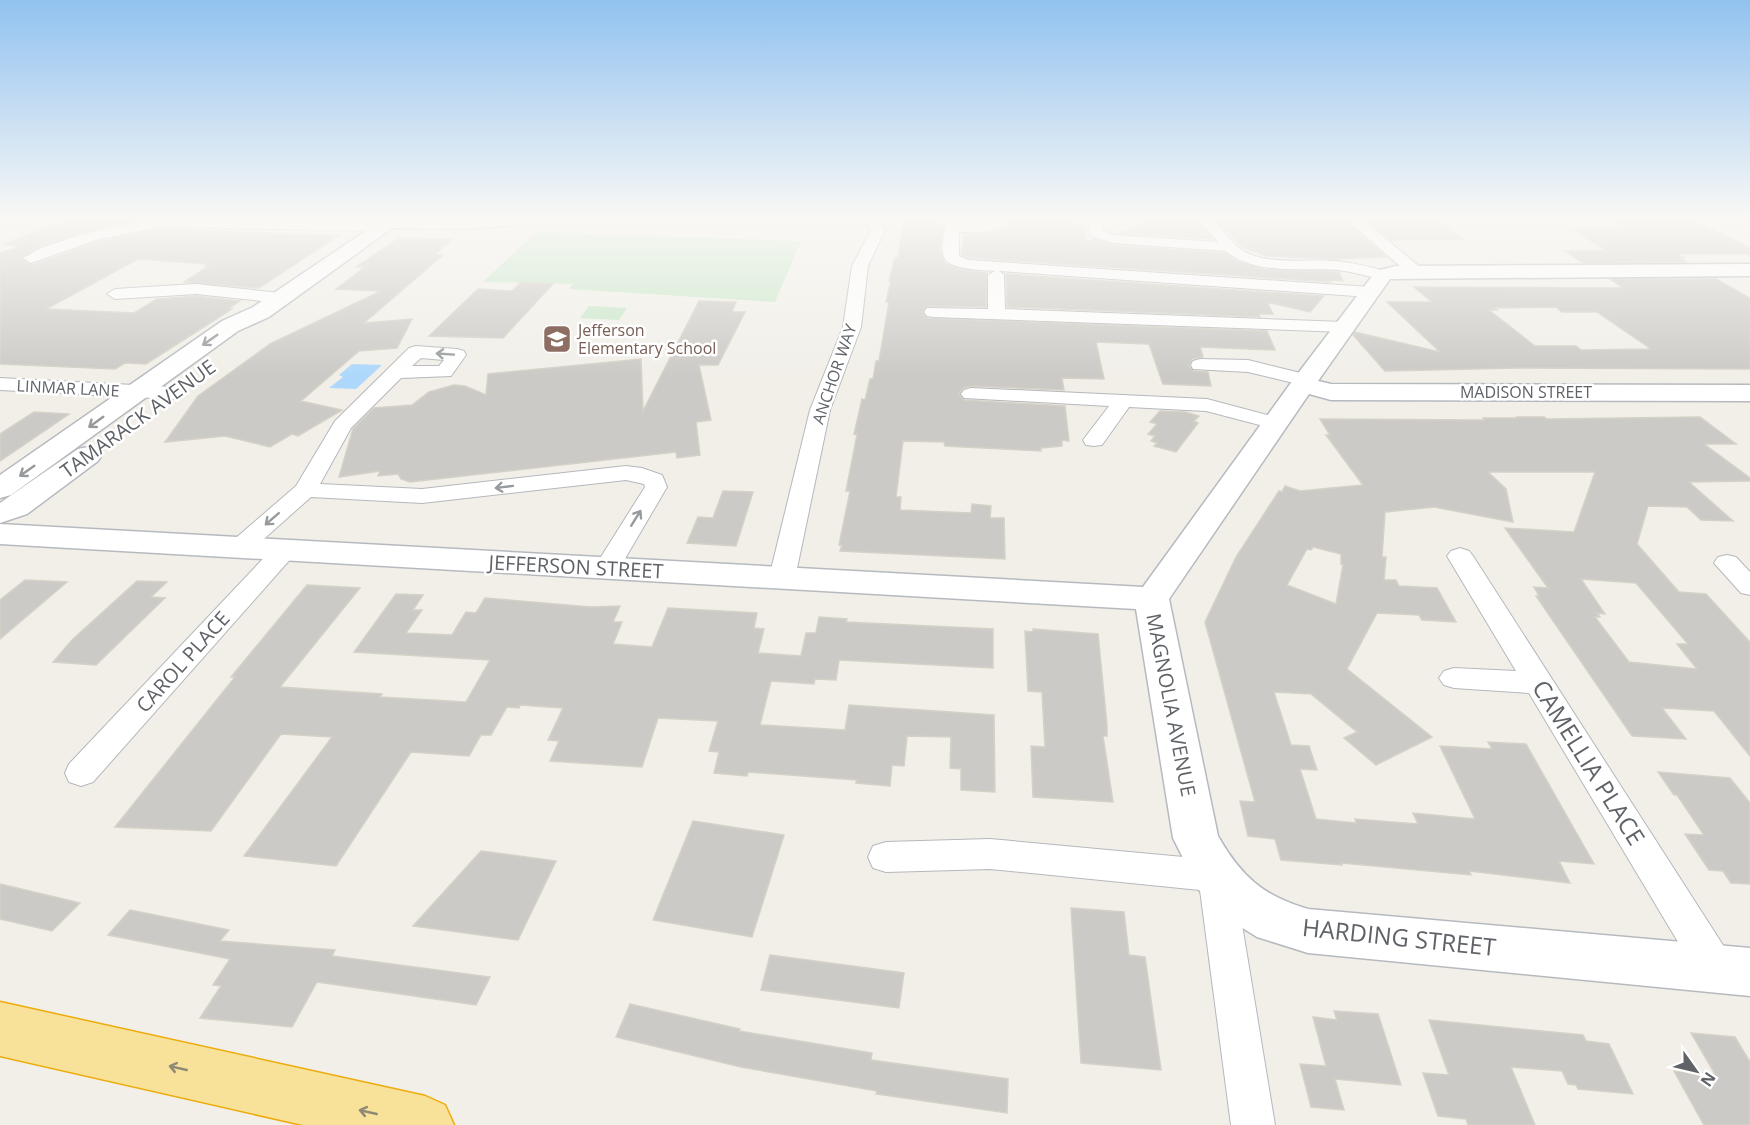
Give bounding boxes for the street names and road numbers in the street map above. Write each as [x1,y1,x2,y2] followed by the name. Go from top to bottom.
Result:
[807,321,861,427] street label: ANCHOR WAY
[55,353,221,484] street label: TAMARACK AVENUE
[16,374,120,402] street label: LINMAR LANE
[1460,381,1592,403] street label: MADISON STREET
[486,548,664,585] street label: JEFFERSON STREET
[130,605,235,718] street label: CAROL PLACE
[1140,611,1202,799] street label: MAGNOLIA AVENUE
[1525,673,1653,851] street label: CAMELLIA PLACE
[1301,910,1498,963] street label: HARDING STREET

